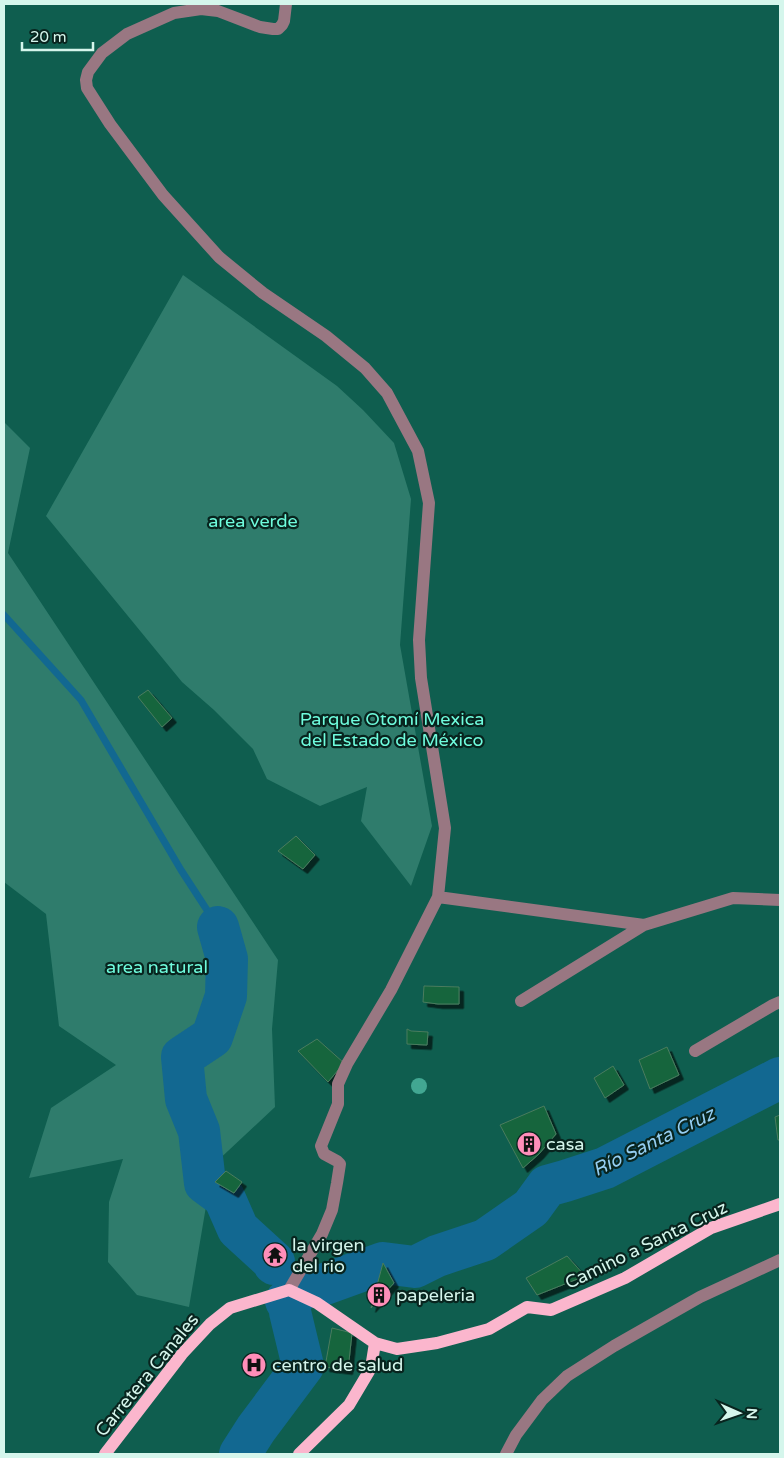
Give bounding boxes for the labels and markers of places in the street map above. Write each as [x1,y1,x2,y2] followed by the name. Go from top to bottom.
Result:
[516,1131,542,1157] building icon: casa
[546,1133,584,1155] place label: casa
[292,1234,364,1277] place label: la virgen del rio
[262,1242,288,1268] temple icon: la virgen del rio
[366,1282,392,1308] building icon: papeleria
[396,1284,475,1306] place label: papeleria
[241,1352,267,1378] hospital icon: centro de salud
[272,1354,403,1376] place label: centro de salud

